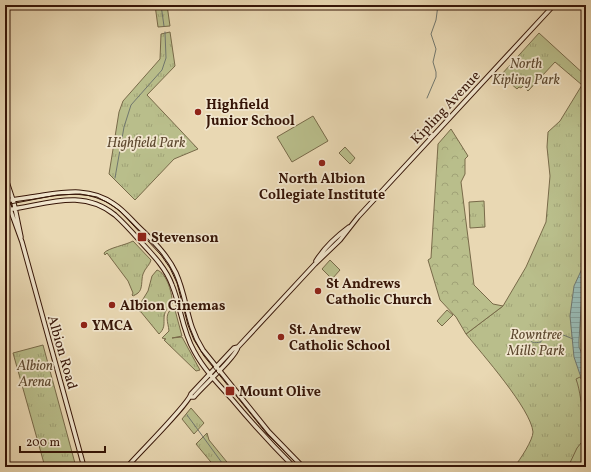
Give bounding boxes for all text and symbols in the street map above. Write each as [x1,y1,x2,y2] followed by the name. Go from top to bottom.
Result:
[492,55,561,90] park label: North Kipling Park
[407,67,485,149] street label: Kipling Avenue
[205,96,295,131] place label: Highfield Junior School
[193,107,203,117] marker: Highfield Junior School
[107,134,186,153] park label: Highfield Park
[317,158,327,168] marker: North Albion Collegiate Institute
[259,170,385,205] place label: North Albion Collegiate Institute
[151,229,219,248] place label: Stevenson
[136,231,148,243] marker: Stevenson
[326,275,432,310] place label: St Andrews Catholic Church
[313,286,323,296] marker: St Andrews Catholic Church
[120,297,225,316] place label: Albion Cinemas
[107,300,117,310] marker: Albion Cinemas
[42,313,81,392] street label: Albion Road
[92,317,133,336] place label: YMCA
[79,320,89,330] marker: YMCA
[289,321,390,356] place label: St. Andrew Catholic School
[506,326,565,361] park label: Rowntree Mills Park
[276,332,286,342] marker: St. Andrew Catholic School
[16,357,53,392] park label: Albion Arena
[239,383,321,402] place label: Mount Olive
[224,385,236,397] marker: Mount Olive
[20,428,105,454] scale bar
[26,435,60,451] text: 200 m

